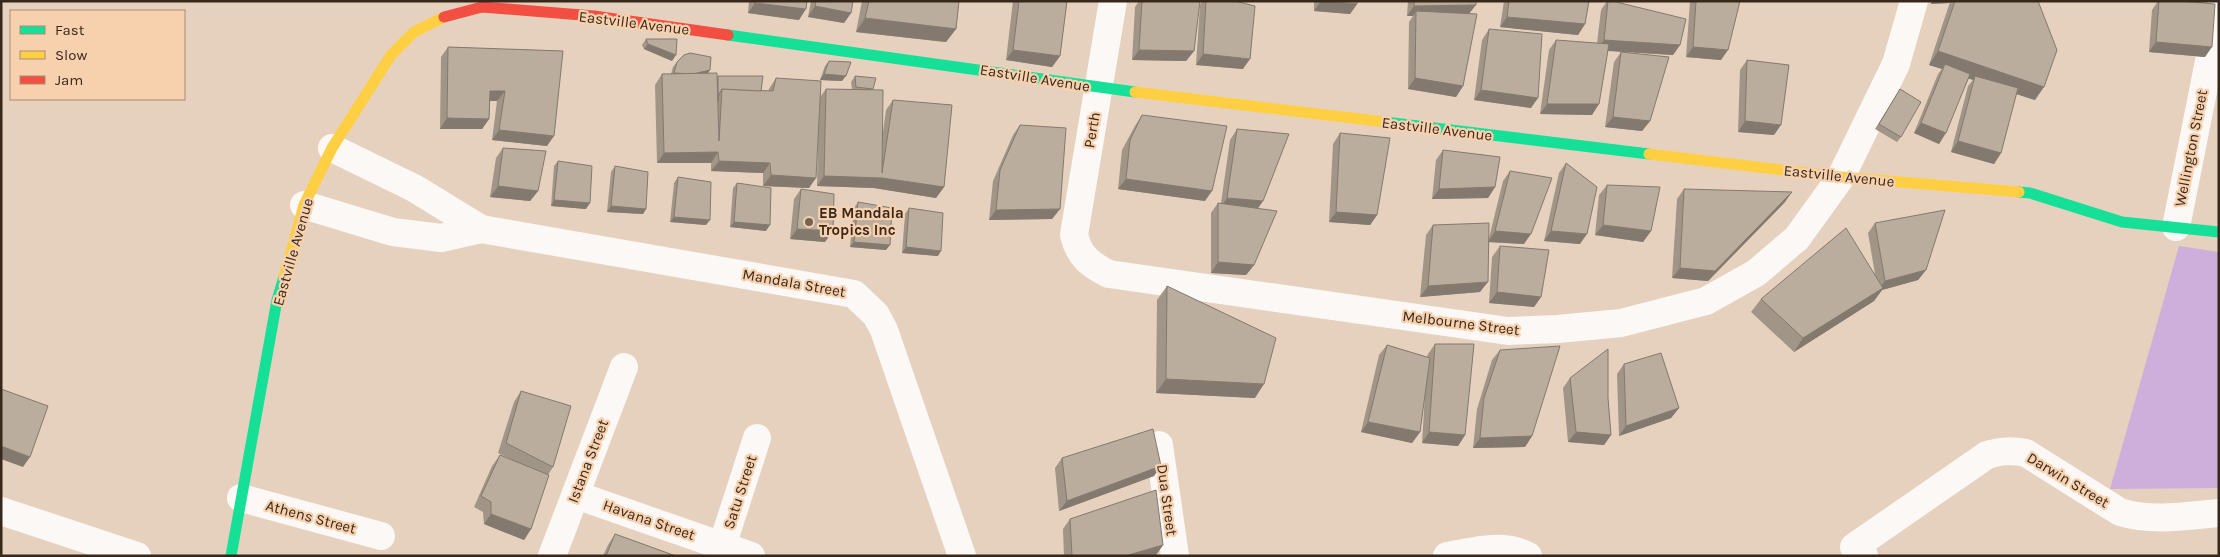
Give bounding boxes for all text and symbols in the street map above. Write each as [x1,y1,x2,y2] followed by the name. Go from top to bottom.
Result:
[578,7,690,39] street label: Eastville Avenue
[10,10,185,100] legend
[55,21,85,39] text: Fast
[55,46,87,64] text: Slow
[979,60,1091,96] street label: Eastville Avenue
[55,71,83,89] text: Jam
[2171,88,2211,208] street label: Wellington Street
[1080,111,1104,149] street label: Perth
[1381,113,1493,145] street label: Eastville Avenue
[1783,161,1895,191] street label: Eastville Avenue
[269,196,317,308] street label: Eastville Avenue
[819,204,904,239] place label: EB Mandala Tropics Inc
[803,216,815,228] marker: EB Mandala Tropics Inc
[741,265,847,301] street label: Mandala Street
[1401,307,1521,339] street label: Melbourne Street
[564,416,612,505] street label: Istana Street
[2024,448,2113,512] street label: Darwin Street
[720,452,761,531] street label: Satu Street
[1153,463,1181,537] street label: Dua Street
[264,496,358,538] street label: Athens Street
[601,496,698,544] street label: Havana Street

